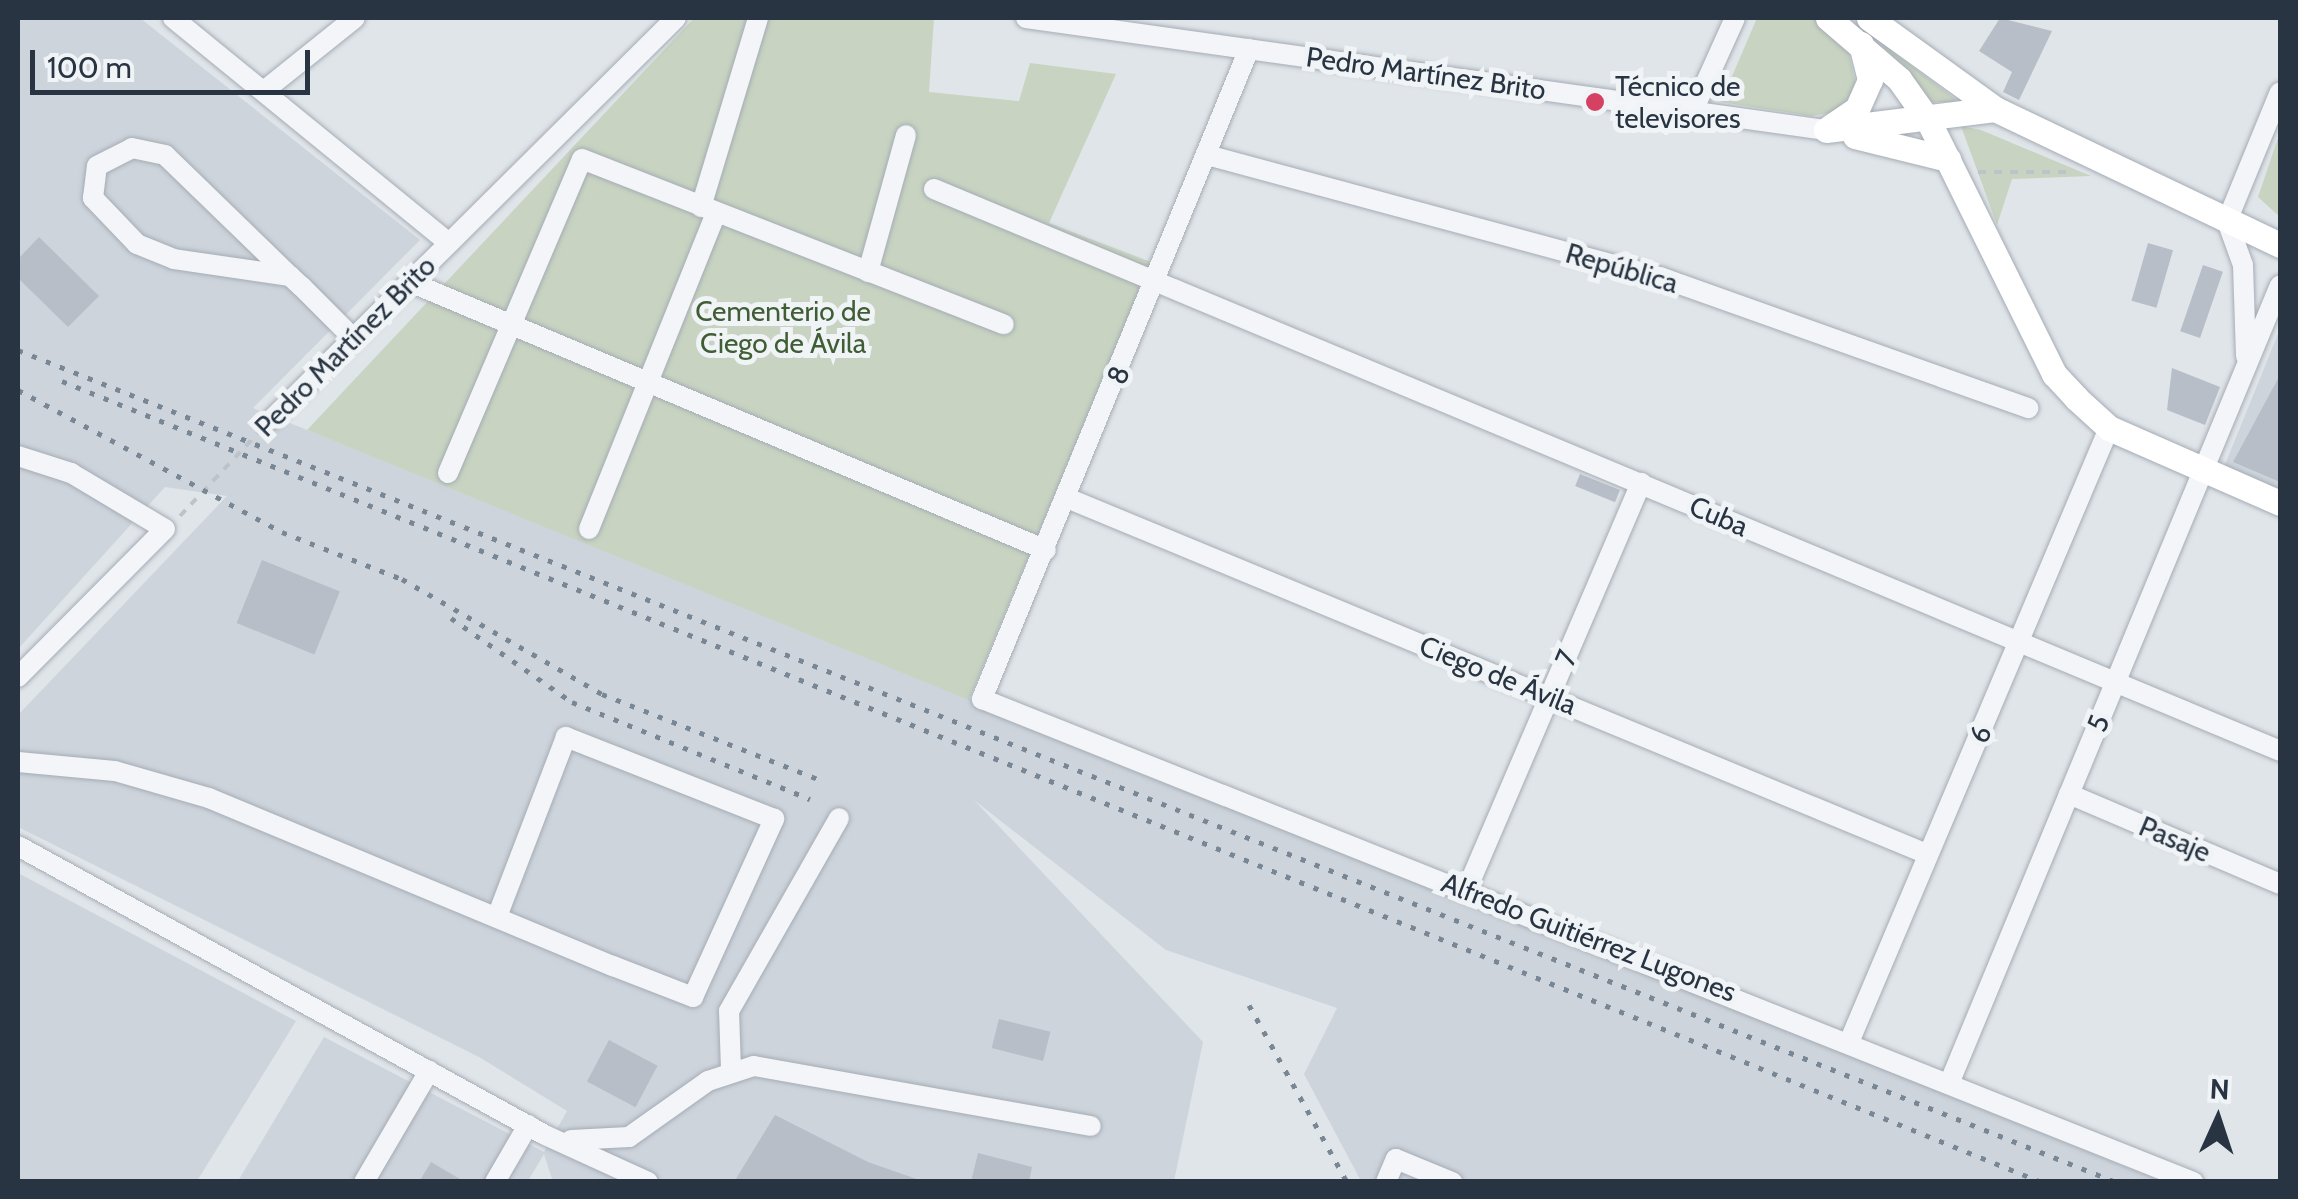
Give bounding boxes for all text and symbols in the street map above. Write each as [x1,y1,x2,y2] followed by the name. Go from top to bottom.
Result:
[35,30,315,92] scale bar
[1304,40,1548,106] street label: Pedro Martínez Brito
[47,49,132,86] text: 100 m
[1615,69,1740,135] place label: Técnico de televisores
[1584,91,1606,113] marker: Técnico de televisores
[1562,236,1682,300] street label: República
[248,249,442,443] street label: Pedro Martínez Brito
[695,294,871,360] park label: Cementerio de Ciego de Ávila
[1099,361,1137,389] street label: 8
[1685,489,1753,543] street label: Cuba
[1415,628,1581,722] street label: Ciego de Ávila
[1548,645,1584,671] street label: 7
[2080,710,2116,736] street label: 5
[1961,720,1999,748] street label: 6
[2134,809,2216,869] street label: Pasaje
[1437,865,1741,1009] street label: Alfredo Guitiérrez Lugones
[2168,1069,2268,1169] north arrow
[2209,1072,2230,1107] text: N

